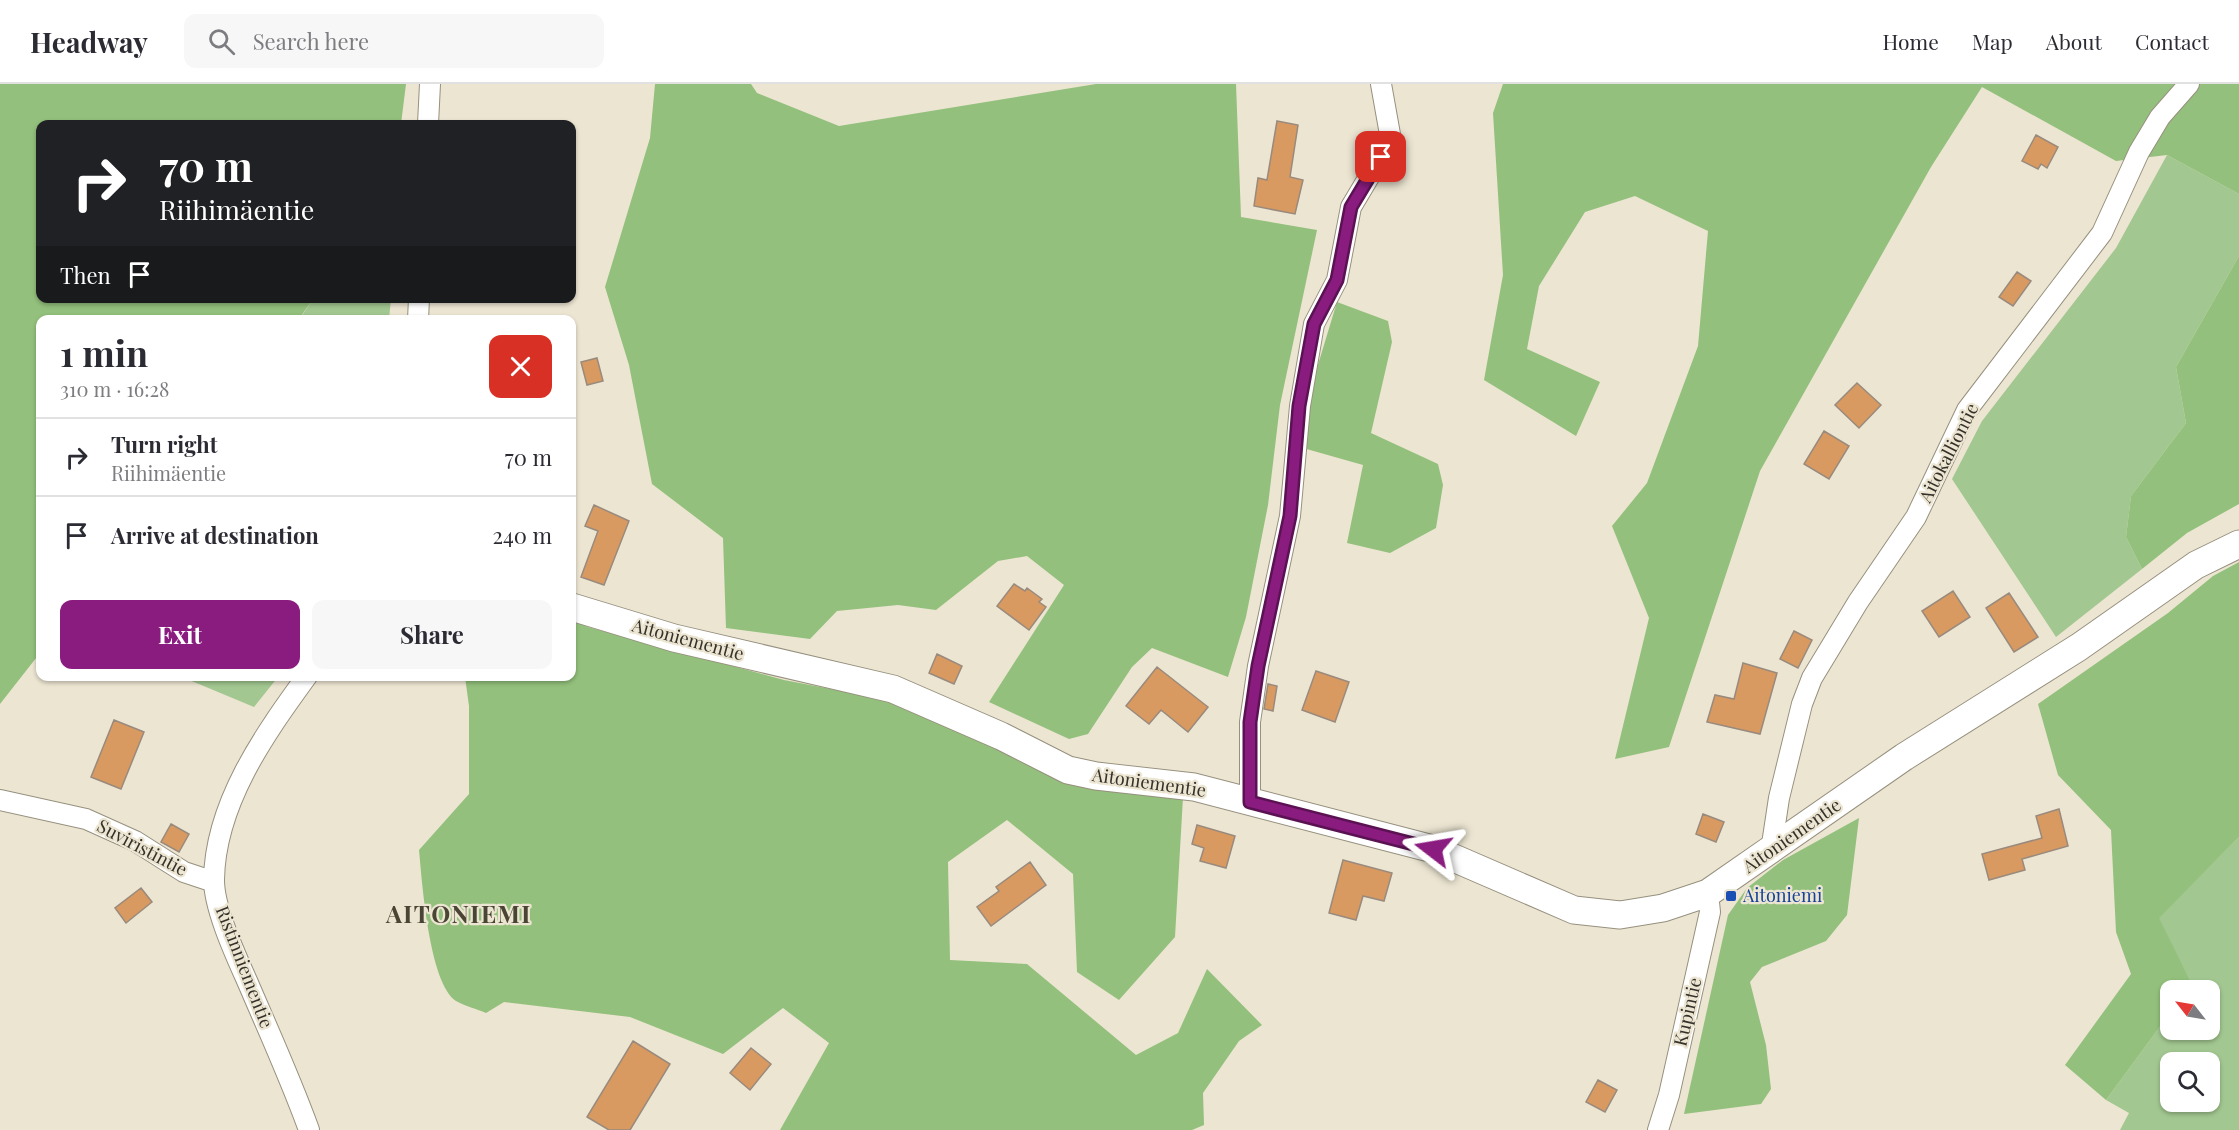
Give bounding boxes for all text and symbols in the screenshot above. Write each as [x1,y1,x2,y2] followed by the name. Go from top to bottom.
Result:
[184,14,604,68] search box
[30,23,148,60] text: Headway
[205,25,238,58] icon: search
[253,26,369,56] text: Search here
[1883,27,1939,55] text: Home
[1972,27,2013,55] text: Map
[2046,27,2102,55] text: About
[2135,27,2209,55] text: Contact
[1355,131,1406,182] pin
[159,137,253,193] text: 70 m
[1364,140,1397,173] icon: arrive
[60,144,138,222] icon: right
[159,191,314,227] text: Riihimäentie
[123,258,156,291] icon: arrive
[60,260,111,290] text: Then
[60,328,148,376] text: 1 min
[489,335,552,398] button: close
[60,375,169,402] text: 310 m · 16:28
[1912,399,1983,507] street label: Aitokalliontie
[111,429,217,459] text: Turn right
[60,441,93,474] icon: right
[505,442,552,472] text: 70 m
[111,459,226,486] text: Riihimäentie
[60,519,93,552] icon: arrive
[111,520,319,550] text: Arrive at destination
[492,520,552,550] text: 240 m
[60,600,300,669] button: Exit
[312,600,552,669] button: Share
[629,612,747,665] street label: Aitoniementie
[1090,762,1208,802] street label: Aitoniementie
[1737,792,1845,878] street label: Aitoniementie
[93,813,192,881] street label: Suviristintie
[1401,817,1465,881] position arrow
[1742,883,1822,907] place label: Aitoniemi
[1724,889,1738,903] marker: Aitoniemi
[385,897,532,929] district label: AITONIEMI
[211,902,279,1031] street label: Ristinniementie
[1668,975,1707,1048] street label: Kupintie
[2160,980,2220,1040] north arrow
[2160,980,2220,1112] map controls
[2160,1052,2220,1112] button: search

